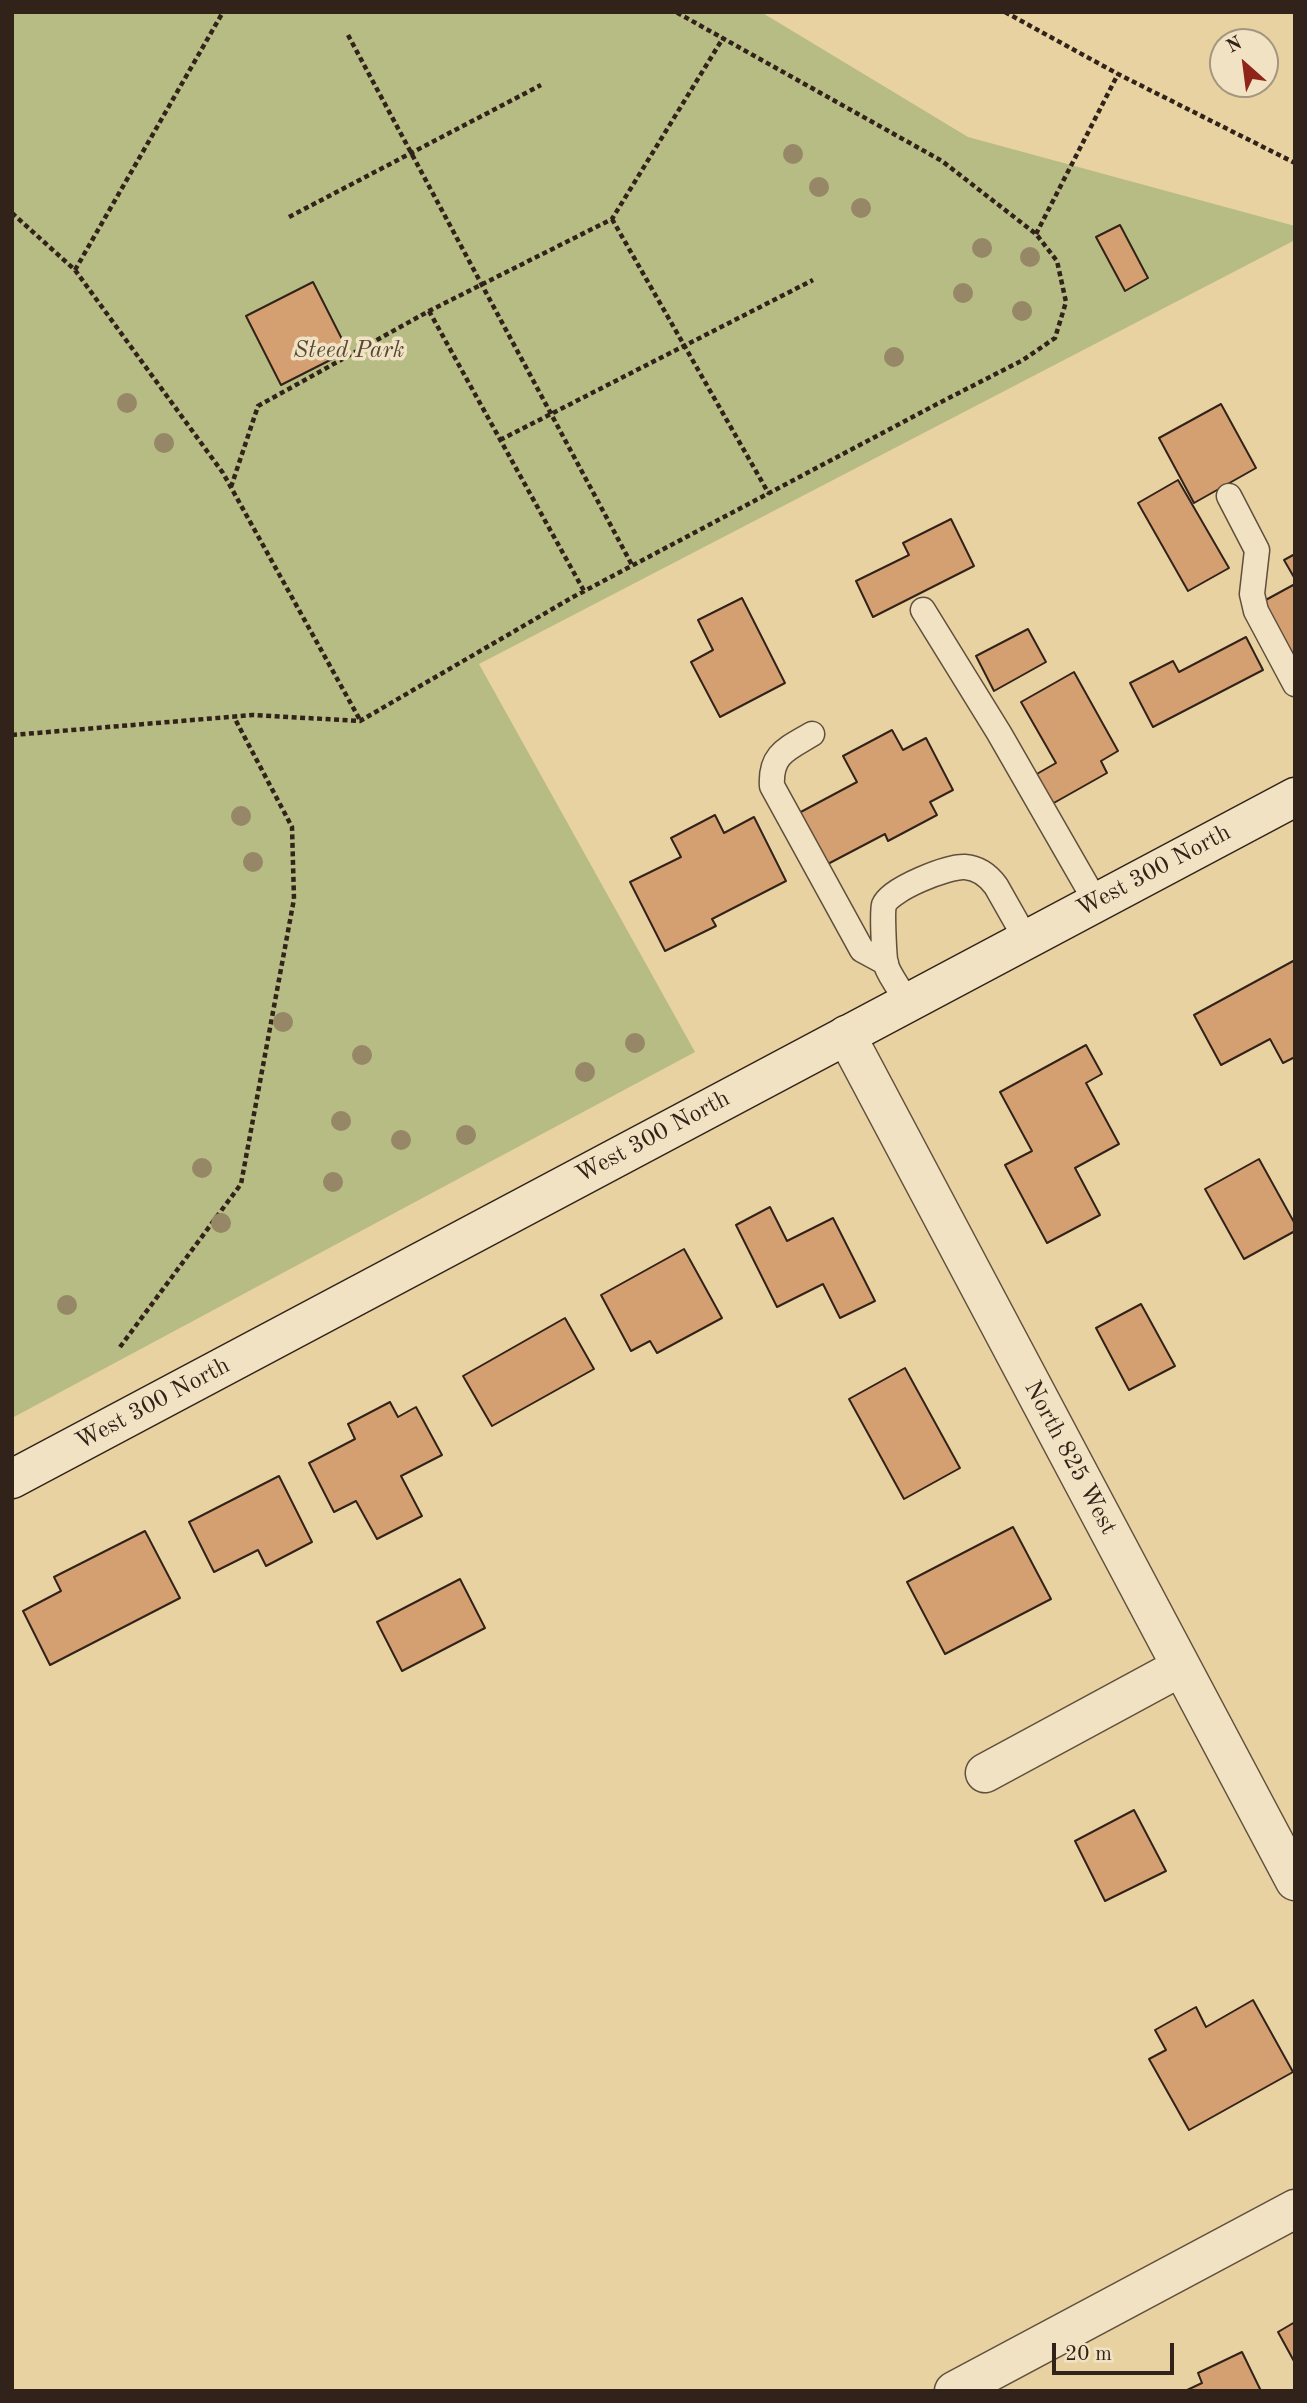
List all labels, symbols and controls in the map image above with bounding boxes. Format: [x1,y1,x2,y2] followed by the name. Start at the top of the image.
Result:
[1209,28,1279,98] north arrow
[1224,34,1246,58] text: N
[293,337,405,365] park label: Steed Park
[1072,818,1236,924] street label: West 300 North
[571,1084,735,1190] street label: West 300 North
[71,1351,235,1457] street label: West 300 North
[1017,1376,1123,1540] street label: North 825 West
[1055,2330,1178,2374] scale bar
[1065,2344,1112,2365] text: 20 m

